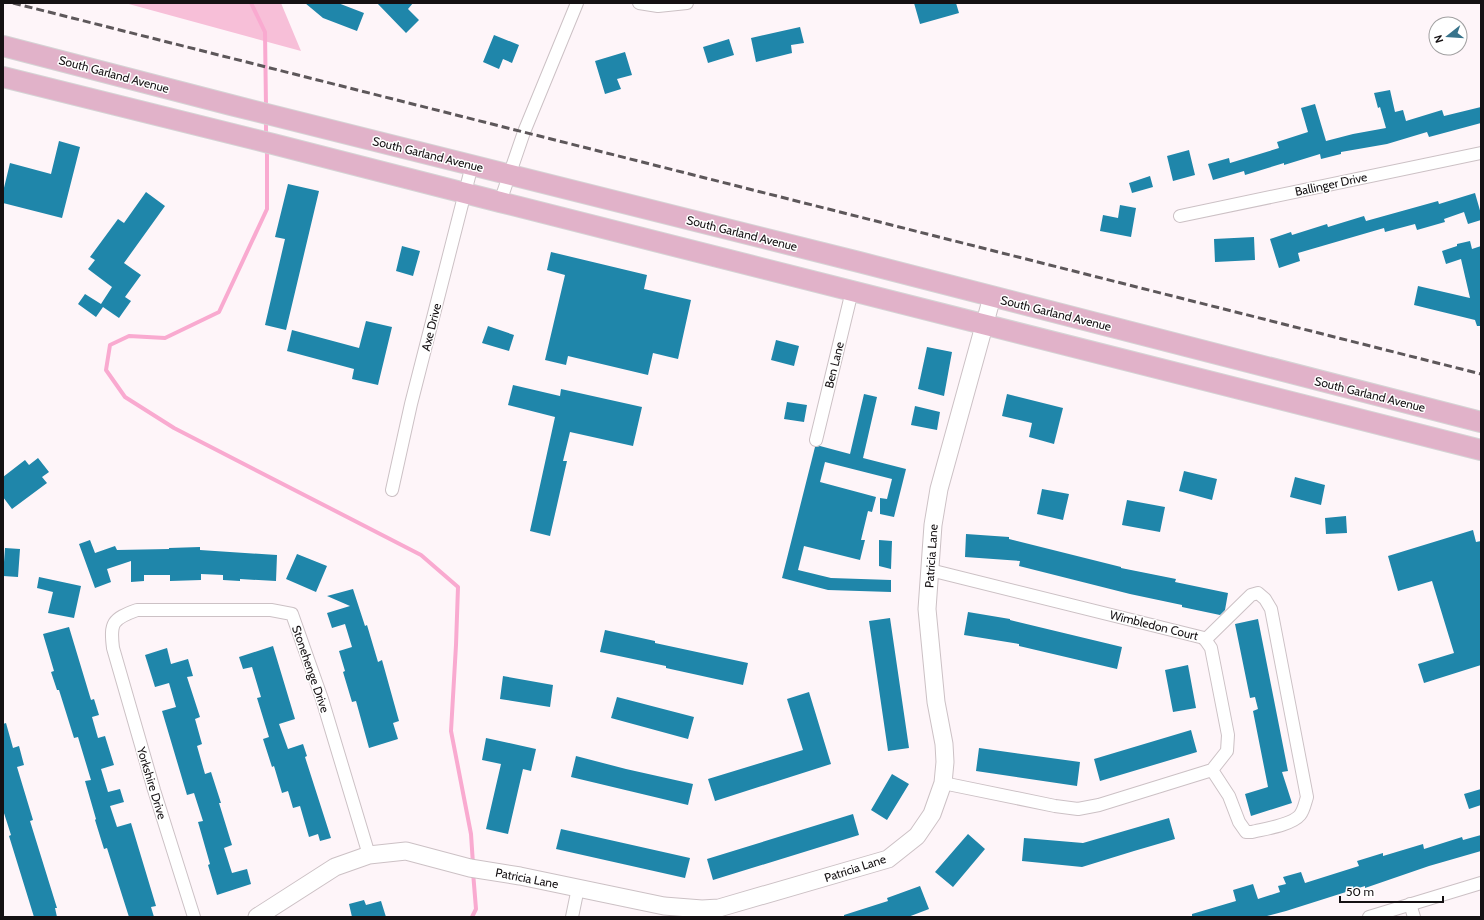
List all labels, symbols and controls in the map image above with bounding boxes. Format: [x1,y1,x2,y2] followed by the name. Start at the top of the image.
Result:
[1428,16,1468,56] north arrow
[1431,33,1446,45] text: N
[57,52,171,96] street label: South Garland Avenue
[371,133,485,175] street label: South Garland Avenue
[1294,169,1368,199] street label: Ballinger Drive
[685,212,799,254] street label: South Garland Avenue
[999,292,1113,334] street label: South Garland Avenue
[418,302,444,352] street label: Axe Drive
[821,340,847,390] street label: Ben Lane
[1313,373,1427,415] street label: South Garland Avenue
[921,524,941,588] street label: Patricia Lane
[1108,607,1200,643] street label: Wimbledon Court
[289,623,333,715] street label: Stonehenge Drive
[134,744,170,821] street label: Yorkshire Drive
[822,851,888,885] street label: Patricia Lane
[494,865,560,891] street label: Patricia Lane
[1340,878,1443,904] scale bar
[1346,884,1374,899] text: 50 m

